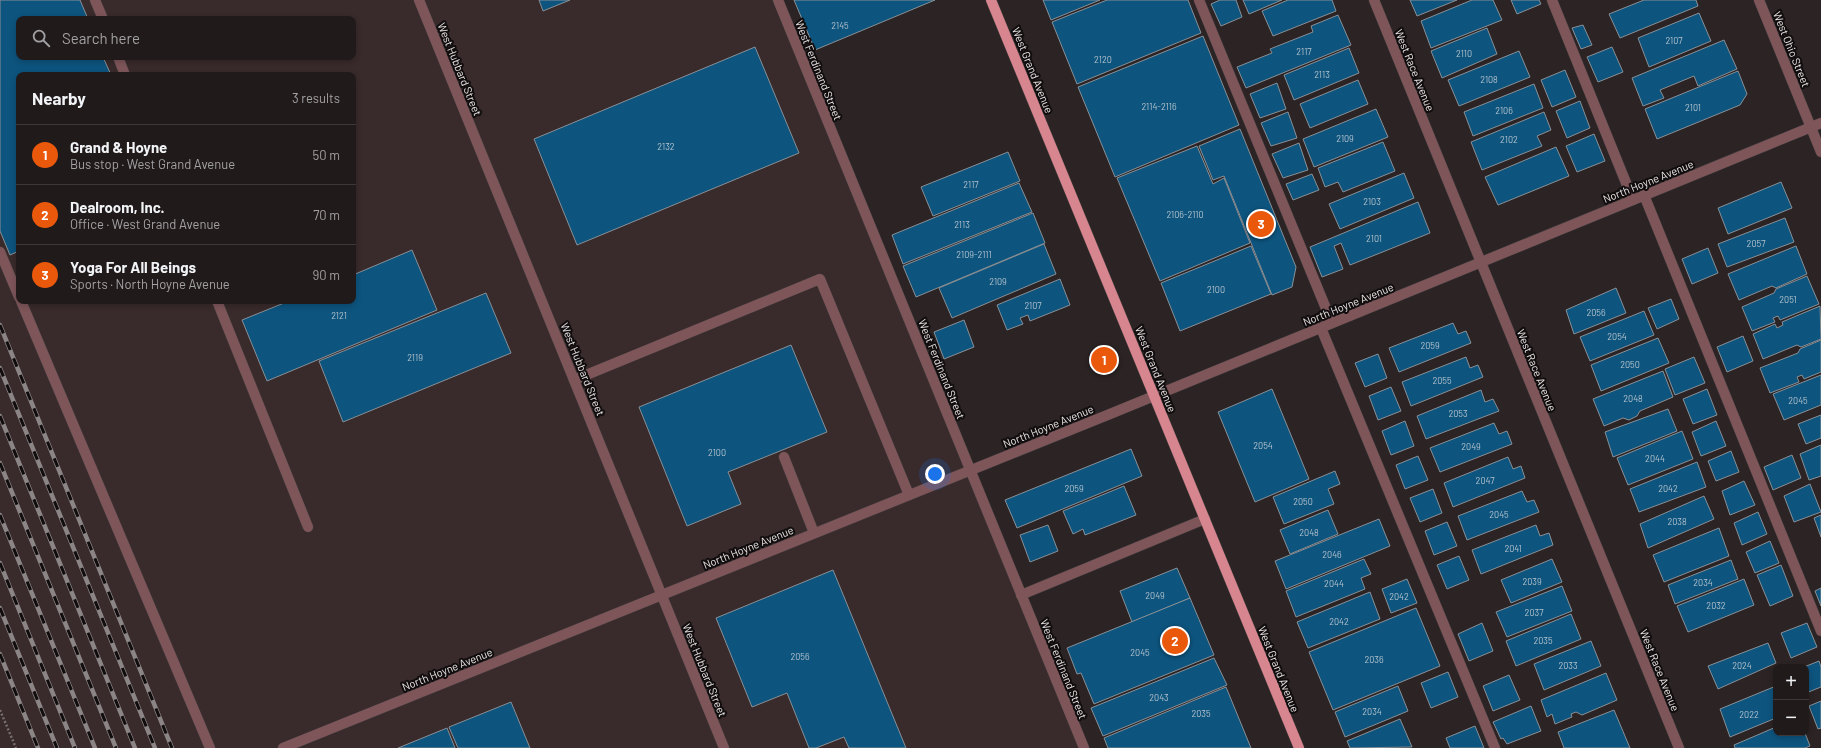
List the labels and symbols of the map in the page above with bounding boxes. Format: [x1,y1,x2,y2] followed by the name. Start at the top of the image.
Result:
[1771,9,1813,89] street label: West Ohio Street
[793,18,845,122] street label: West Ferdinand Street
[831,20,849,31] house number: 2145
[435,21,485,117] street label: West Hubbard Street
[1010,25,1056,115] street label: West Grand Avenue
[1393,27,1437,113] street label: West Race Avenue
[1665,35,1683,46] house number: 2107
[1296,46,1312,57] house number: 2117
[1456,48,1472,59] house number: 2110
[1094,54,1112,65] house number: 2120
[1314,69,1330,80] house number: 2113
[1480,74,1498,85] house number: 2108
[1141,101,1177,112] house number: 2114-2116
[1685,102,1701,113] house number: 2101
[1495,105,1513,116] house number: 2106
[1336,133,1354,144] house number: 2109
[1500,134,1518,145] house number: 2102
[657,141,675,152] house number: 2132
[1601,157,1695,205] street label: North Hoyne Avenue
[963,179,979,190] house number: 2117
[1363,196,1381,207] house number: 2103
[1166,209,1204,220] house number: 2106-2110
[1248,209,1274,239] pin: 3
[954,219,970,230] house number: 2113
[1366,233,1382,244] house number: 2101
[1747,238,1766,249] house number: 2057
[956,249,992,260] house number: 2109-2111
[989,276,1007,287] house number: 2109
[1301,280,1395,328] street label: North Hoyne Avenue
[1207,284,1225,295] house number: 2100
[1779,294,1797,305] house number: 2051
[1024,300,1042,311] house number: 2107
[1586,307,1606,318] house number: 2056
[331,310,347,321] house number: 2121
[916,317,968,421] street label: West Ferdinand Street
[558,321,608,417] street label: West Hubbard Street
[1133,324,1179,414] street label: West Grand Avenue
[1515,327,1559,413] street label: West Race Avenue
[1607,331,1627,342] house number: 2054
[1420,340,1440,351] house number: 2059
[1091,345,1117,375] pin: 1
[407,352,423,363] house number: 2119
[1620,359,1640,370] house number: 2050
[1432,375,1452,386] house number: 2055
[1623,393,1643,404] house number: 2048
[1788,395,1808,406] house number: 2045
[1001,402,1095,450] street label: North Hoyne Avenue
[1448,408,1468,419] house number: 2053
[1253,440,1273,451] house number: 2054
[1461,441,1481,452] house number: 2049
[708,447,726,458] house number: 2100
[1645,453,1665,464] house number: 2044
[925,464,945,484] your location
[1476,475,1495,486] house number: 2047
[1064,483,1084,494] house number: 2059
[1658,483,1678,494] house number: 2042
[1293,496,1313,507] house number: 2050
[1489,509,1509,520] house number: 2045
[1667,516,1687,527] house number: 2038
[701,523,795,571] street label: North Hoyne Avenue
[1299,527,1319,538] house number: 2048
[1504,543,1522,554] house number: 2041
[1322,549,1342,560] house number: 2046
[1522,576,1542,587] house number: 2039
[1693,577,1713,588] house number: 2034
[1324,578,1344,589] house number: 2044
[1145,590,1165,601] house number: 2049
[1389,591,1409,602] house number: 2042
[1706,600,1726,611] house number: 2032
[1525,607,1544,618] house number: 2037
[1329,616,1349,627] house number: 2042
[1038,617,1090,721] street label: West Ferdinand Street
[680,622,730,718] street label: West Hubbard Street
[1256,624,1302,714] street label: West Grand Avenue
[1162,626,1188,656] pin: 2
[1638,627,1682,713] street label: West Race Avenue
[1533,635,1553,646] house number: 2035
[400,645,494,693] street label: North Hoyne Avenue
[1130,647,1150,658] house number: 2045
[790,651,810,662] house number: 2056
[1364,654,1384,665] house number: 2036
[1558,660,1578,671] house number: 2033
[1732,660,1752,671] house number: 2024
[1149,692,1169,703] house number: 2043
[1362,706,1382,717] house number: 2034
[1191,708,1211,719] house number: 2035
[1739,709,1759,720] house number: 2022

